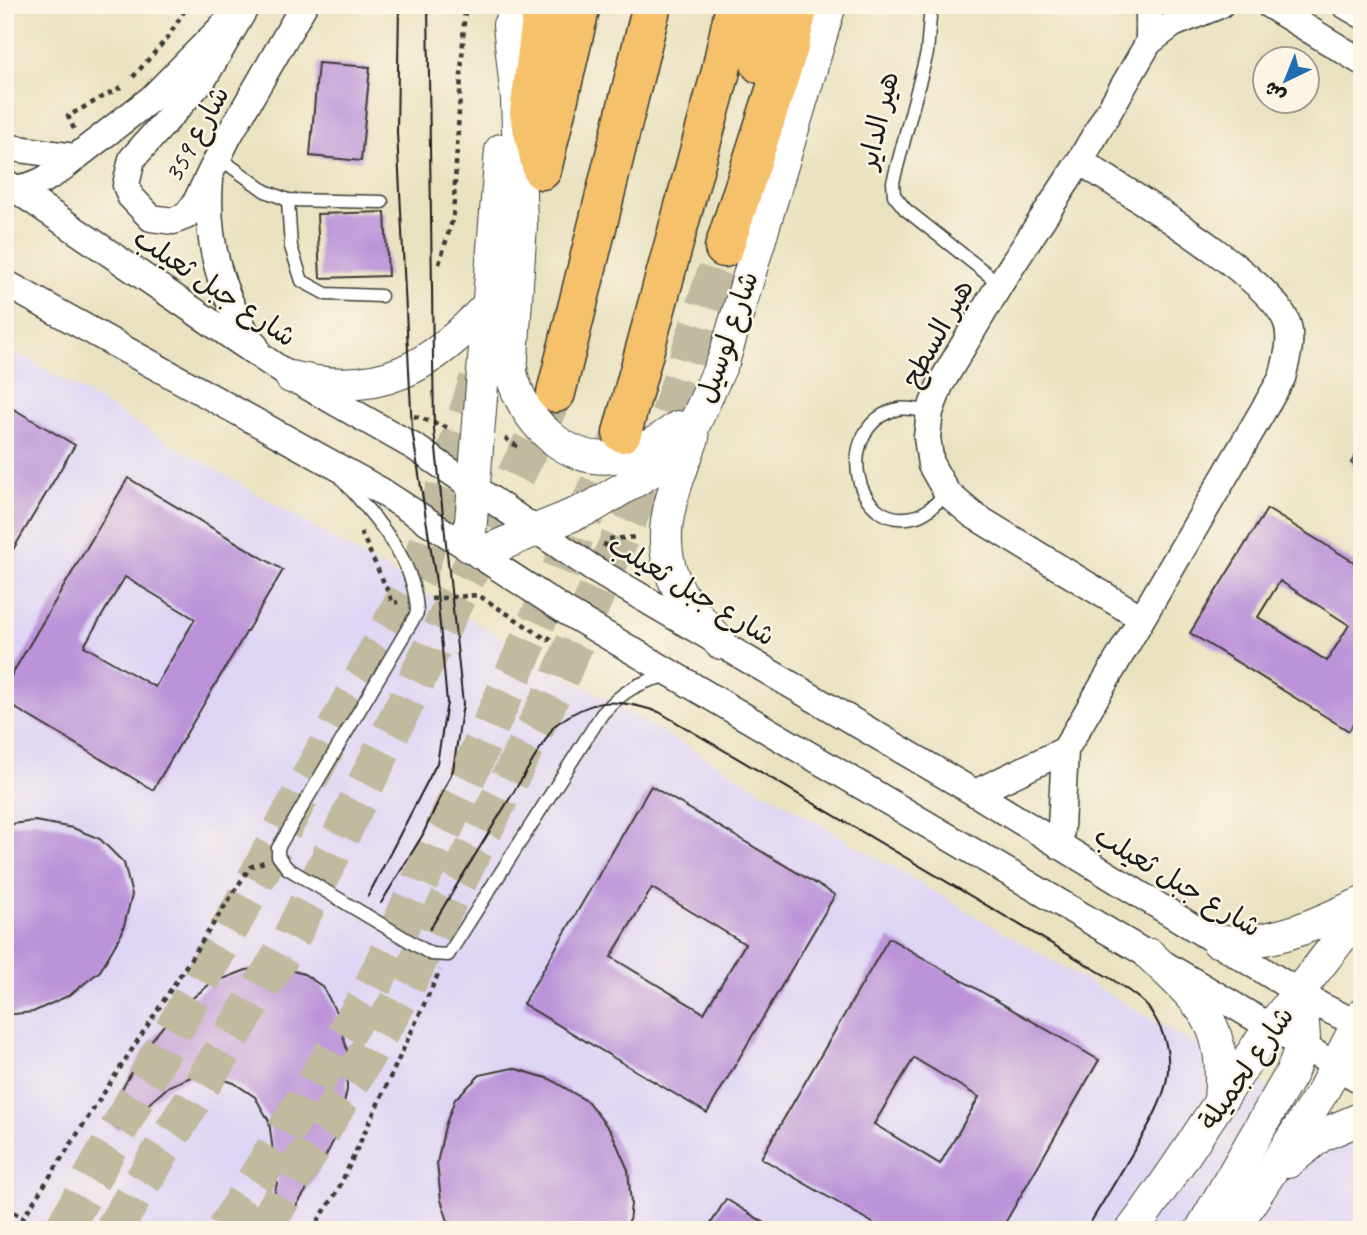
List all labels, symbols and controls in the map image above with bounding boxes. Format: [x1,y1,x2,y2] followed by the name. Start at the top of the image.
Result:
[1252,46,1322,116] north arrow
[849,68,906,174] street label: هير الداير
[1259,76,1291,108] text: ش
[155,80,239,189] street label: شارع 359
[126,220,303,356] street label: شارع جبل ثعيلب
[688,266,768,408] street label: شارع لوسيل
[893,273,982,394] street label: هير السطح
[601,526,782,655] street label: شارع جبل ثعيلب
[1087,817,1268,946] street label: شارع جبل ثعيلب
[1191,999,1303,1138] street label: شارع لجميلة

